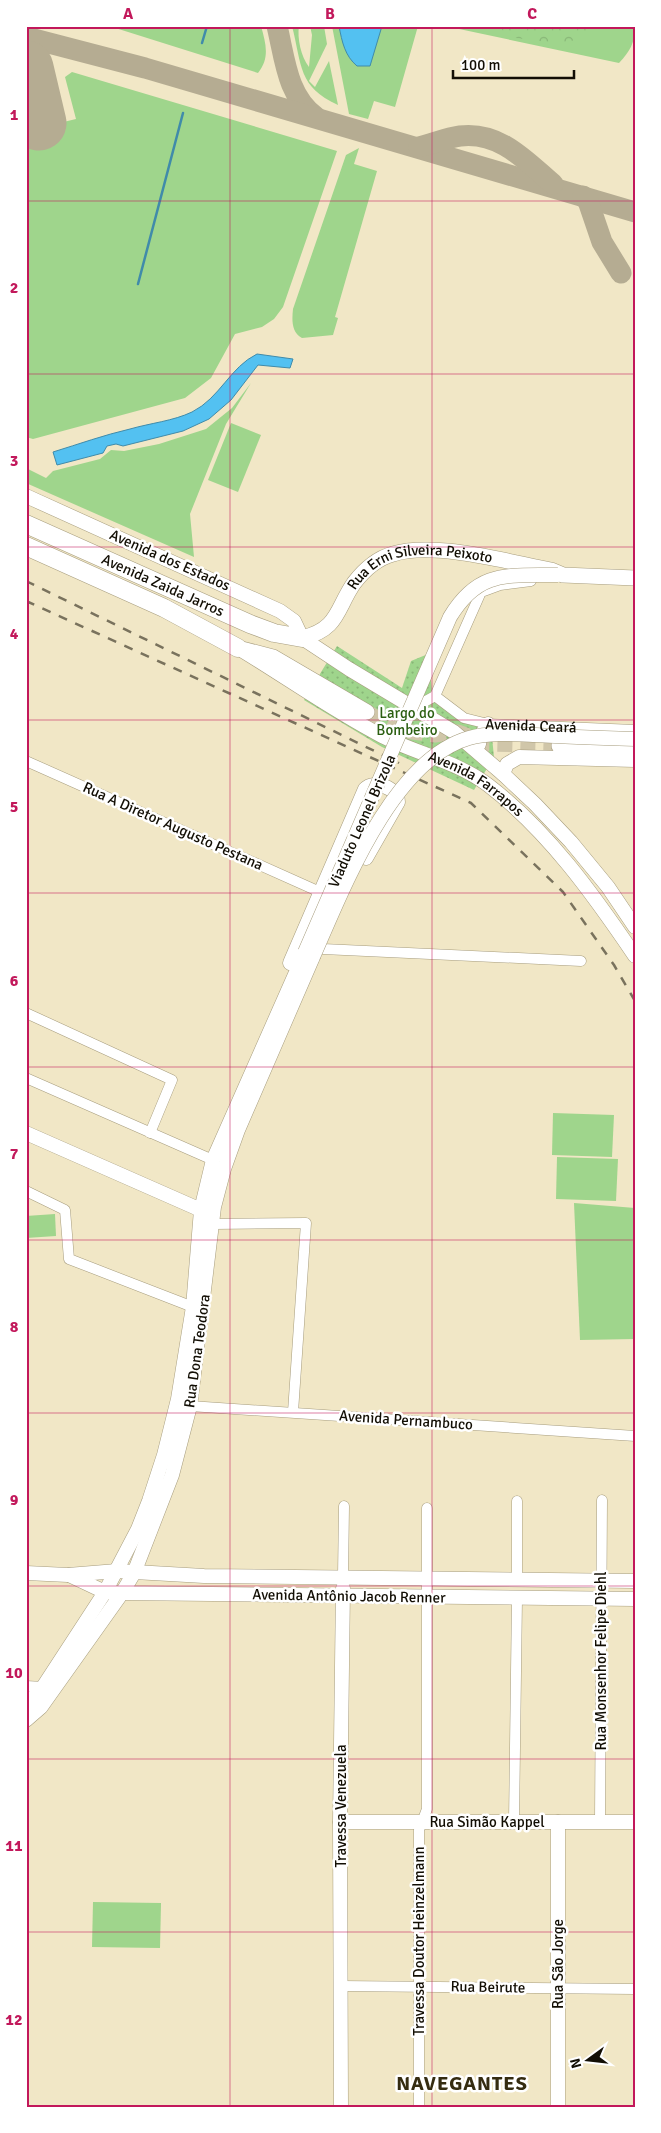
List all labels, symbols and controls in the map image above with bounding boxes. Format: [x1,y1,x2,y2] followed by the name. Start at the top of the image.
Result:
[123,4,134,24] text: A
[325,4,335,24] text: B
[527,4,537,24] text: C
[453,48,575,80] scale bar
[461,56,501,74] text: 100 m
[10,105,19,125] text: 1
[10,278,18,298] text: 2
[10,451,18,471] text: 3
[107,525,233,595] street label: Avenida dos Estados
[343,541,494,593] street label: Rua Erni Silveira Peixoto
[99,550,227,620] street label: Avenida Zaida Jarros
[10,624,19,644] text: 4
[376,704,438,739] park label: Largo do Bombeiro
[485,715,577,737] street label: Avenida Ceará
[426,747,528,820] street label: Avenida Farrapos
[325,752,399,890] street label: Viaduto Leonel Brizola
[80,778,266,874] street label: Rua A Diretor Augusto Pestana
[10,797,18,817] text: 5
[10,971,19,991] text: 6
[10,1144,19,1164] text: 7
[180,1293,214,1409] street label: Rua Dona Teodora
[10,1317,19,1337] text: 8
[339,1406,474,1434] street label: Avenida Pernambuco
[10,1490,19,1510] text: 9
[592,1572,610,1750] street label: Rua Monsenhor Felipe Diehl
[252,1585,446,1607] street label: Avenida Antônio Jacob Renner
[5,1663,23,1683] text: 10
[332,1744,350,1868] street label: Travessa Venezuela
[429,1813,545,1831] street label: Rua Simão Kappel
[5,1836,23,1856] text: 11
[410,1846,428,2036] street label: Travessa Doutor Heinzelmann
[549,1919,567,2009] street label: Rua São Jorge
[450,1977,526,1997] street label: Rua Beirute
[5,2010,23,2030] text: 12
[564,2036,614,2086] north arrow
[566,2056,585,2070] text: N
[396,2071,528,2096] district label: NAVEGANTES

